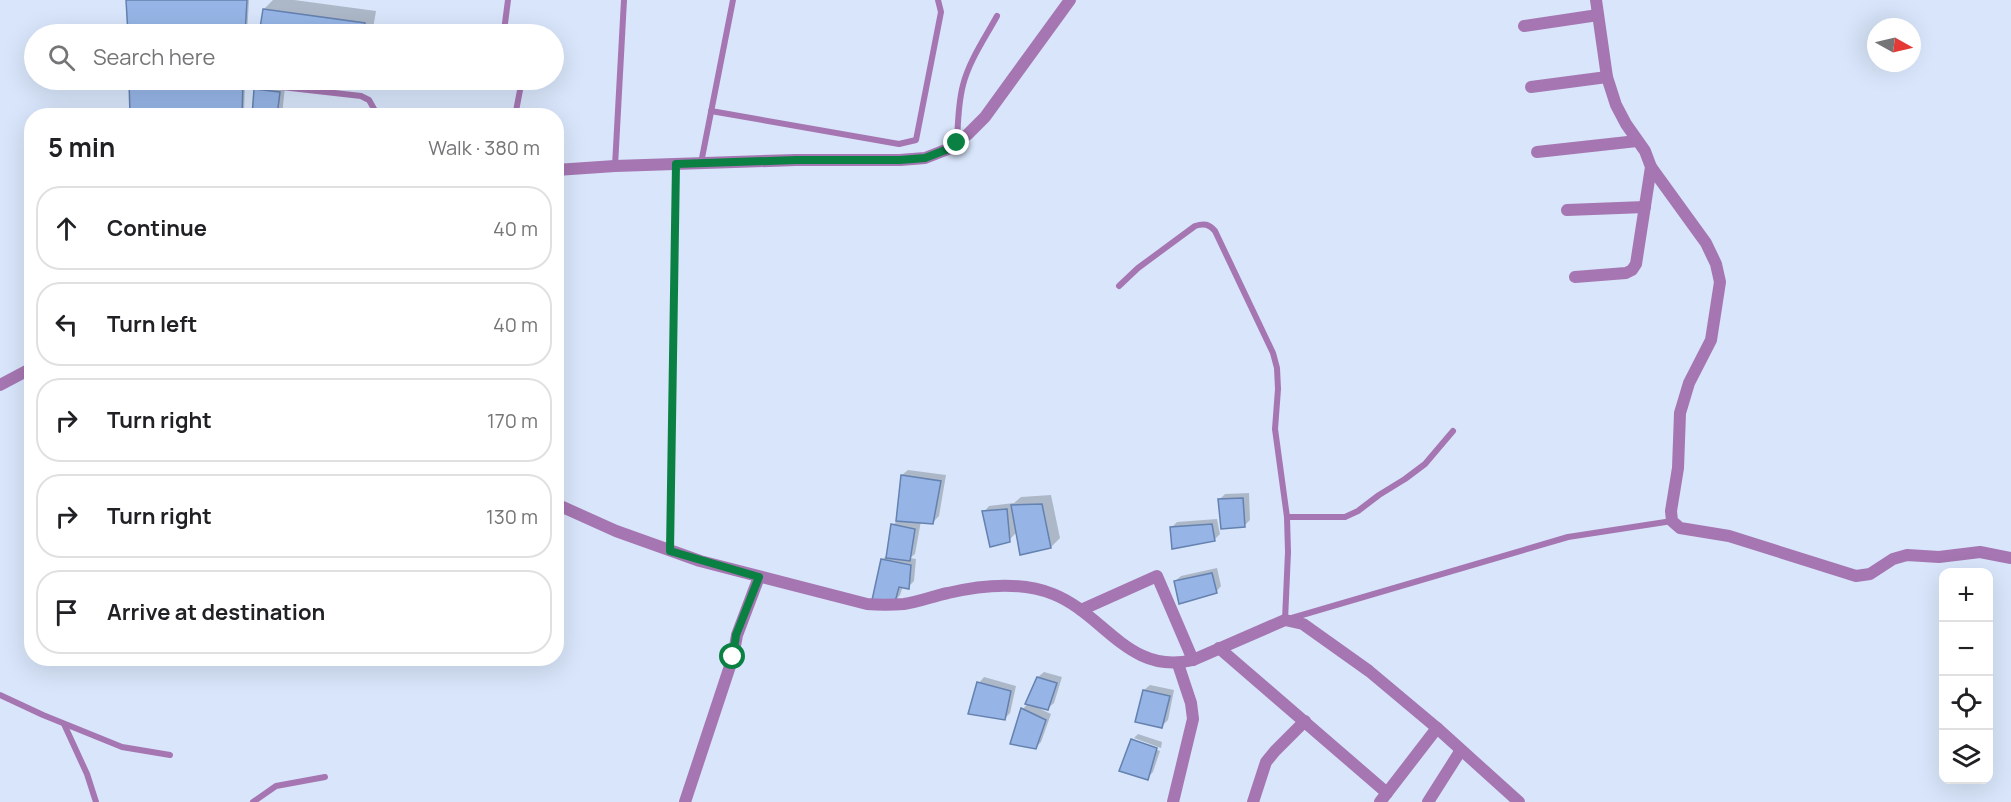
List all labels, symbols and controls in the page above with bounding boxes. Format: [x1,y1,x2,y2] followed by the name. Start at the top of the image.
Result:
[1867,18,1921,72] north arrow
[24,24,564,90] search box
[45,41,78,74] icon: search
[93,42,215,72] text: Search here
[48,129,115,165] text: 5 min
[943,129,969,155] route end
[428,134,540,161] text: Walk · 380 m
[50,212,83,245] icon: ahead
[107,213,207,243] text: Continue
[493,215,538,242] text: 40 m
[50,308,83,341] icon: left
[107,309,197,339] text: Turn left
[493,311,538,338] text: 40 m
[50,404,83,437] icon: right
[107,405,212,435] text: Turn right
[487,407,538,434] text: 170 m
[50,500,83,533] icon: right
[107,501,212,531] text: Turn right
[486,503,538,530] text: 130 m
[1939,568,1993,784] map controls
[1939,568,1993,622] button: +
[50,596,83,629] icon: arrive
[107,597,325,627] text: Arrive at destination
[1939,622,1993,676] button: −
[719,643,745,669] route start
[1939,676,1993,730] button: locate
[1939,730,1993,784] button: layers

